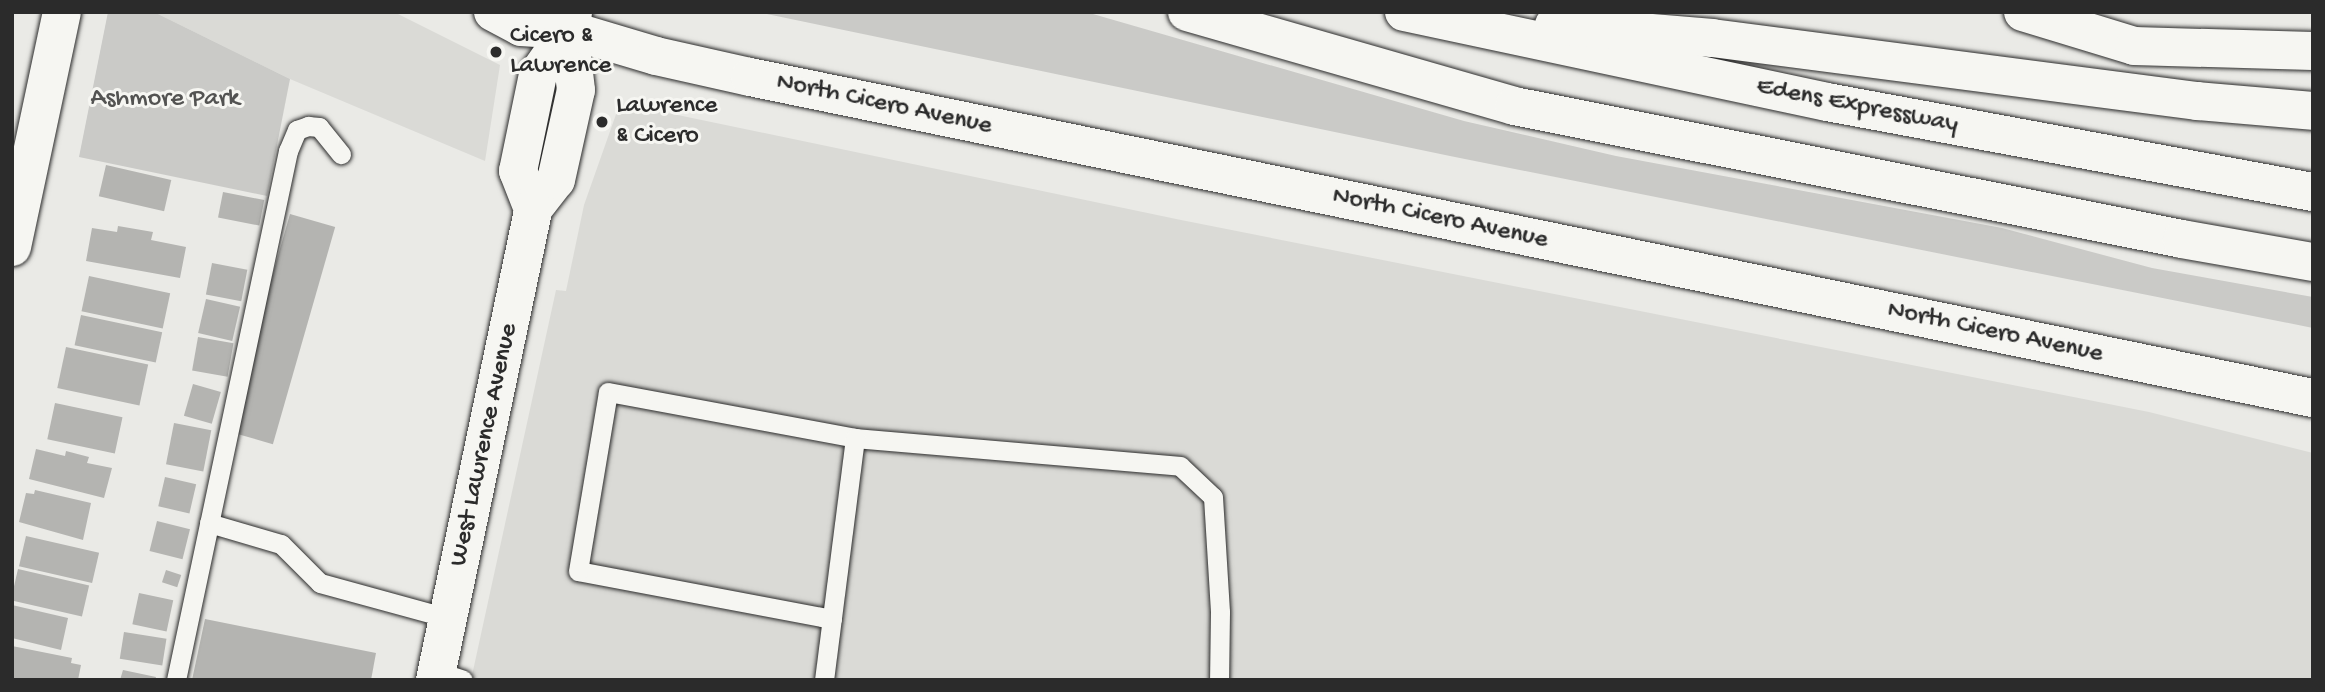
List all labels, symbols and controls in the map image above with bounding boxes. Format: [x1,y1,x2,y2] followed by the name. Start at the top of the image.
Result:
[510,21,611,82] place label: Cicero & Lawrence
[488,44,504,60] marker: Cicero & Lawrence
[773,67,995,143] street label: North Cicero Avenue
[1754,72,1960,142] street label: Edens Expressway
[90,84,240,116] park label: Ashmore Park
[616,91,717,152] place label: Lawrence & Cicero
[594,114,610,130] marker: Lawrence & Cicero
[1329,181,1551,257] street label: North Cicero Avenue
[1884,295,2106,371] street label: North Cicero Avenue
[444,321,526,569] street label: West Lawrence Avenue

